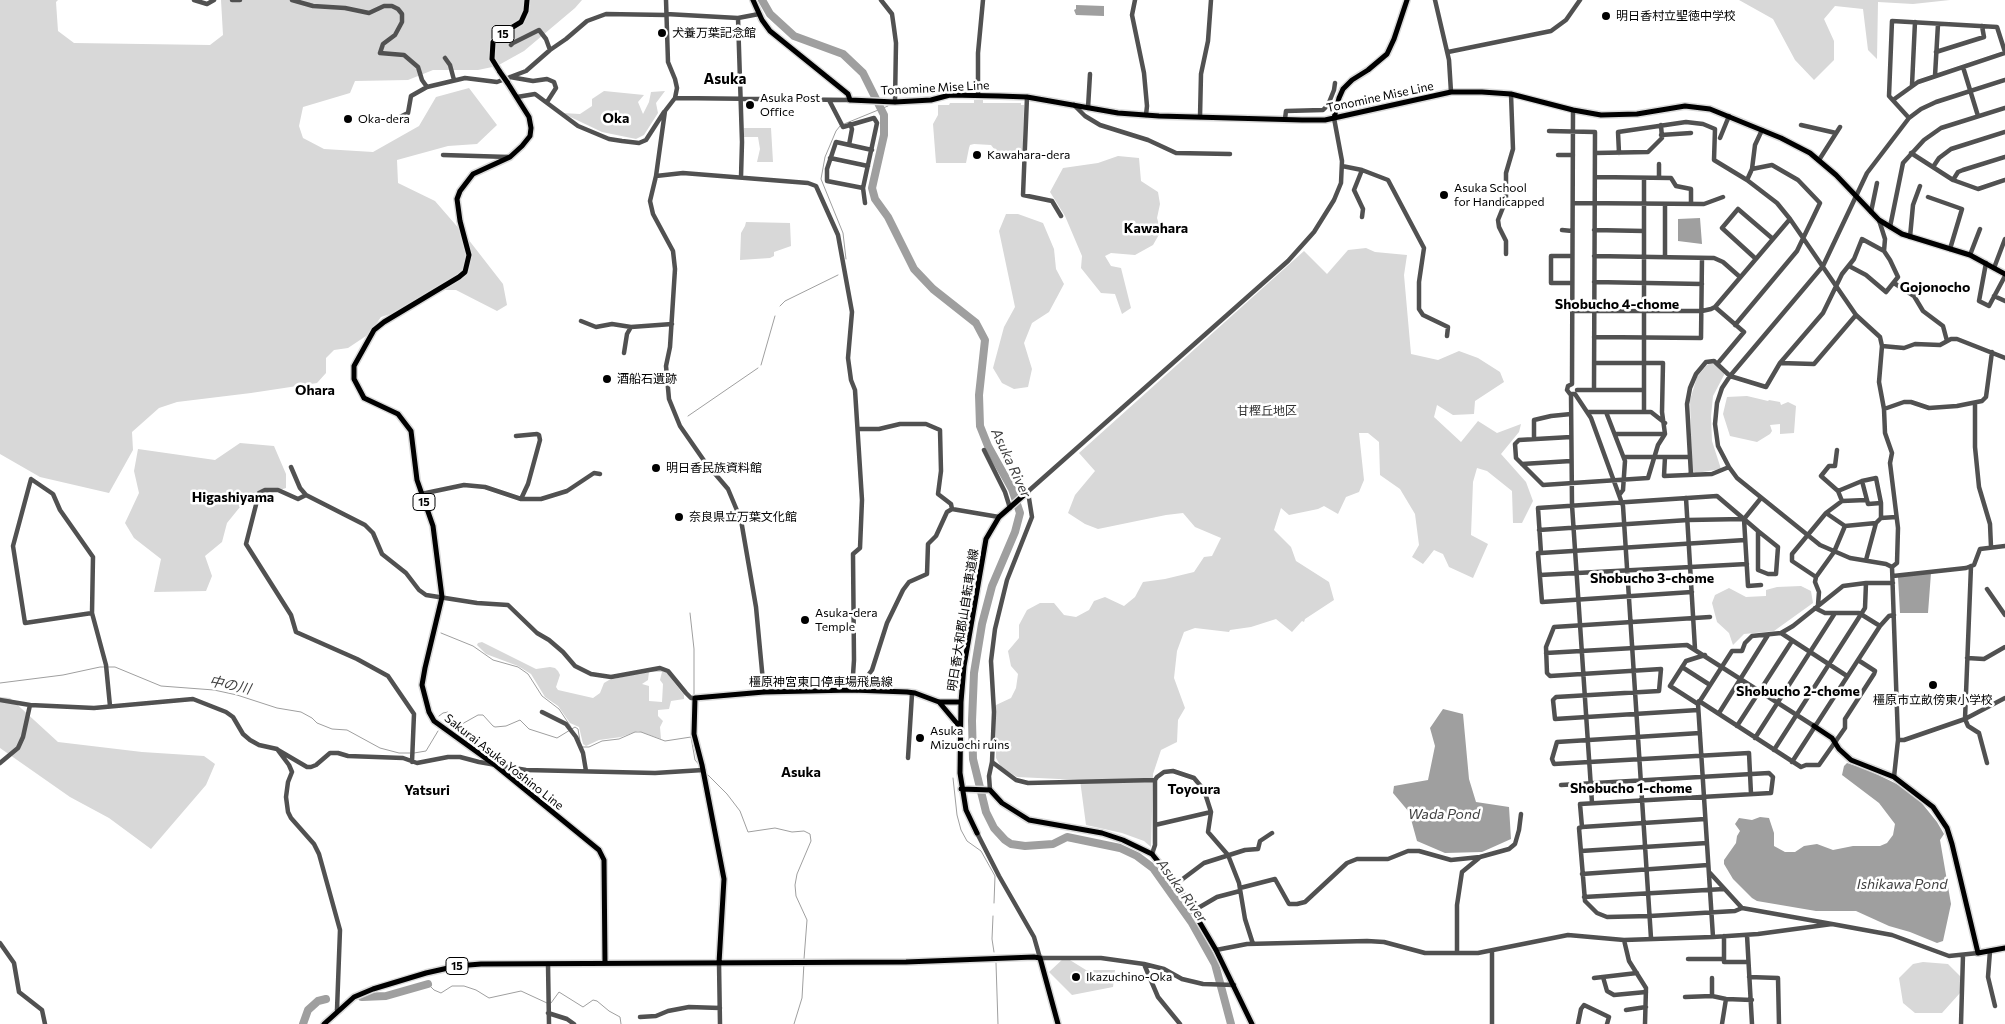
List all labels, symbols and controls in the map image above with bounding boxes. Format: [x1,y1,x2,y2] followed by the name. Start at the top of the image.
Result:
[1616,9,1736,23] place label: 明日香村立聖徳中学校
[1600,10,1612,22] marker: 明日香村立聖徳中学校
[492,26,514,42] road number: 15
[672,26,756,40] place label: 犬養万葉記念館
[656,27,668,39] marker: 犬養万葉記念館
[704,70,746,88] district label: Asuka
[880,78,990,98] street label: Tonomine Mise Line
[1325,79,1435,115] street label: Tonomine Mise Line
[760,91,820,119] place label: Asuka Post Office
[744,99,756,111] marker: Asuka Post Office
[603,110,629,126] district label: Oka
[358,112,410,126] place label: Oka-dera
[342,113,354,125] marker: Oka-dera
[987,148,1070,162] place label: Kawahara-dera
[971,149,983,161] marker: Kawahara-dera
[1454,181,1545,209] place label: Asuka School for Handicapped
[1438,189,1450,201] marker: Asuka School for Handicapped
[1124,220,1188,236] district label: Kawahara
[1900,279,1970,295] district label: Gojonocho
[1555,296,1679,312] district label: Shobucho 4-chome
[617,372,677,386] place label: 酒船石遺跡
[601,373,613,385] marker: 酒船石遺跡
[295,382,335,398] district label: Ohara
[1237,404,1297,418] park label: 甘樫丘地区
[988,426,1034,500] water label: Asuka River
[666,461,762,475] place label: 明日香民族資料館
[650,462,662,474] marker: 明日香民族資料館
[192,489,274,505] district label: Higashiyama
[413,494,435,511] road number: 15
[689,510,797,524] place label: 奈良県立万葉文化館
[673,511,685,523] marker: 奈良県立万葉文化館
[945,548,981,692] street label: 明日香大和郡山自転車道線
[1590,570,1714,586] district label: Shobucho 3-chome
[815,606,878,634] place label: Asuka-dera Temple
[799,614,811,626] marker: Asuka-dera Temple
[208,672,252,698] water label: 中の川
[749,675,893,689] street label: 橿原神宮東口停車場飛鳥線
[1927,679,1939,691] marker: 橿原市立畝傍東小学校
[1736,683,1860,699] district label: Shobucho 2-chome
[1873,693,1993,707] place label: 橿原市立畝傍東小学校
[442,711,566,813] street label: Sakurai Asuka Yoshino Line
[930,724,1010,752] place label: Asuka Mizuochi ruins
[914,732,926,744] marker: Asuka Mizuochi ruins
[781,764,821,780] district label: Asuka
[1570,780,1692,796] district label: Shobucho 1-chome
[1168,781,1220,797] district label: Toyoura
[404,782,450,798] district label: Yatsuri
[1408,806,1480,822] water label: Wada Pond
[1153,856,1211,926] water label: Asuka River
[1857,876,1947,892] water label: Ishikawa Pond
[446,958,468,974] road number: 15
[1086,970,1172,984] place label: Ikazuchino-Oka
[1070,971,1082,983] marker: Ikazuchino-Oka

